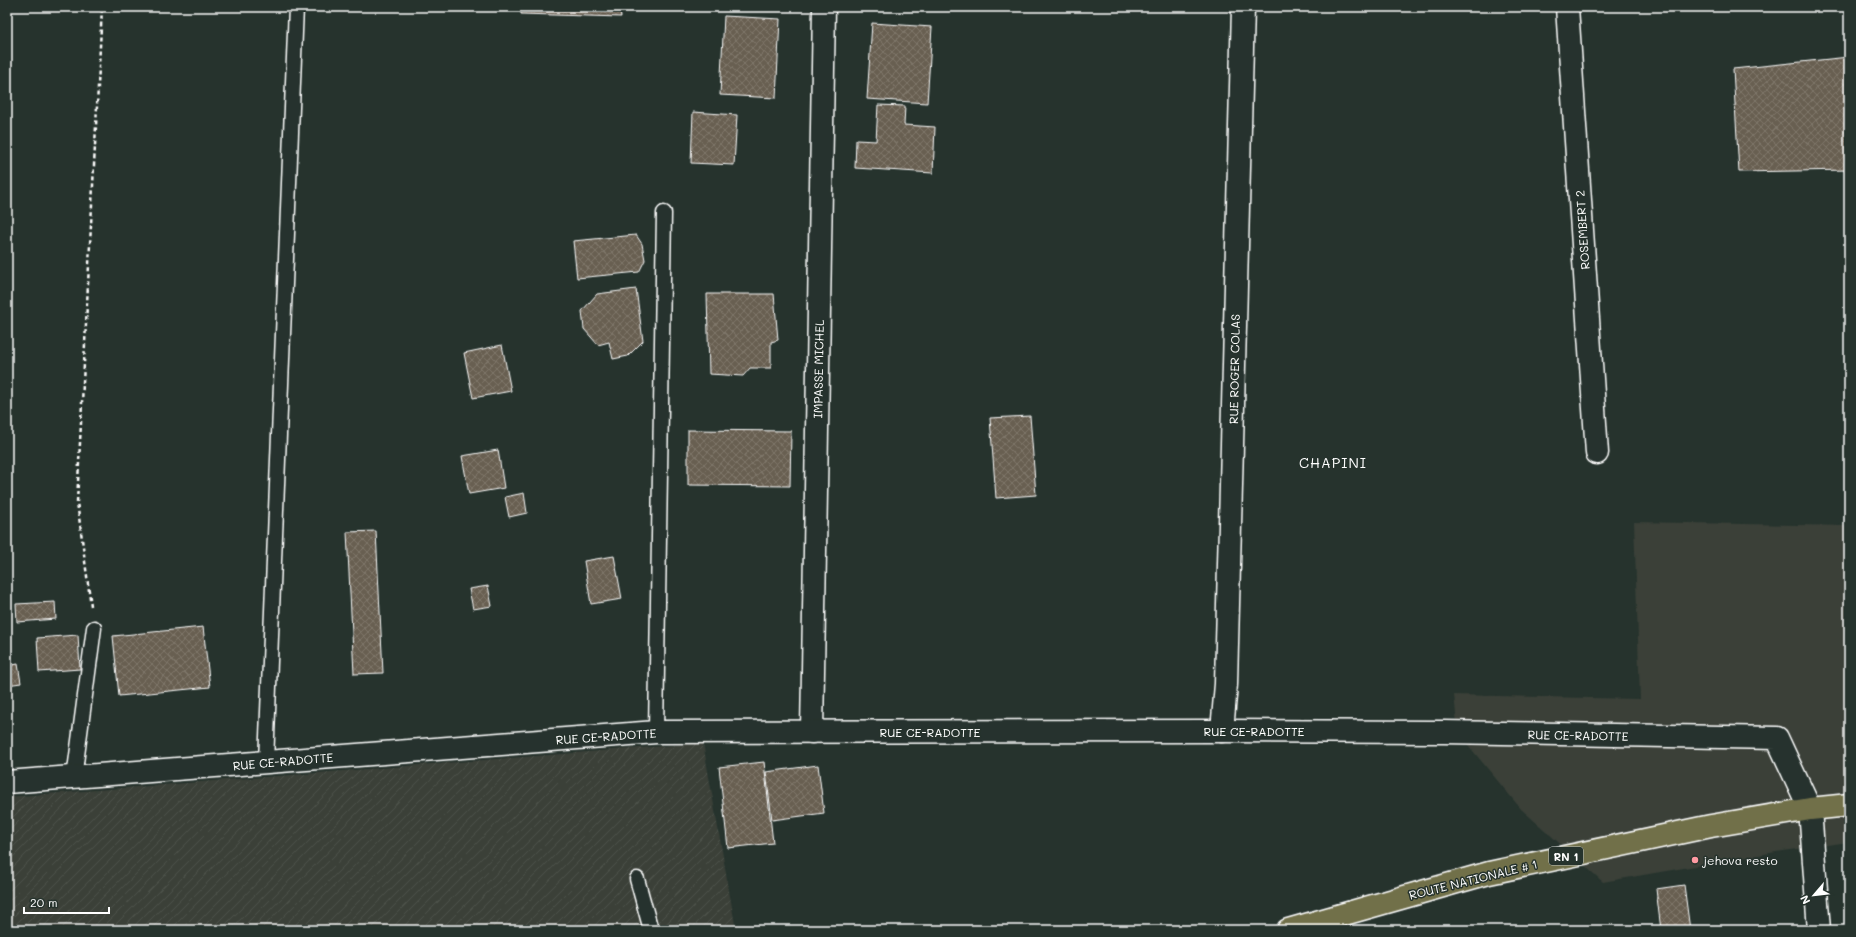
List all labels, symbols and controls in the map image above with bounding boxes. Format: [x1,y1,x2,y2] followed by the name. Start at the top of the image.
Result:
[1571,190,1593,270] street label: ROSEMBERT 2
[1225,313,1243,424] street label: RUE ROGER COLAS
[809,319,827,419] street label: IMPASSE MICHEL
[1299,453,1367,472] district label: CHAPINI
[1204,723,1305,739] street label: RUE CE-RADOTTE
[555,724,657,748] street label: RUE CE-RADOTTE
[880,724,981,740] street label: RUE CE-RADOTTE
[1527,726,1629,744] street label: RUE CE-RADOTTE
[232,749,334,773] street label: RUE CE-RADOTTE
[1549,847,1583,865] road number: RN 1
[1702,852,1778,868] place label: jehova resto
[1407,855,1539,903] street label: ROUTE NATIONALE # 1
[1690,855,1700,865] marker: jehova resto
[1794,875,1834,915] north arrow
[24,889,109,915] scale bar
[1796,893,1813,907] text: N
[30,894,58,910] text: 20 m

